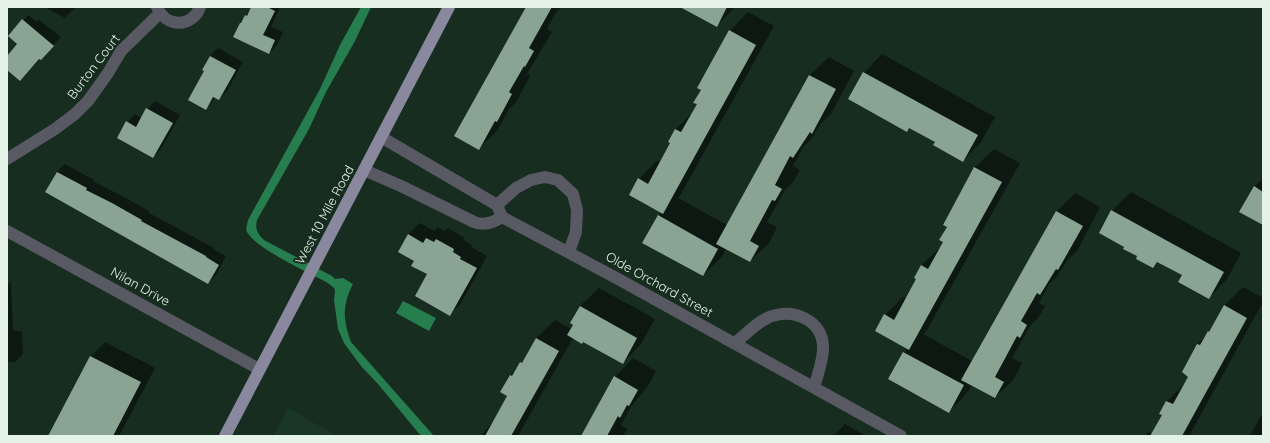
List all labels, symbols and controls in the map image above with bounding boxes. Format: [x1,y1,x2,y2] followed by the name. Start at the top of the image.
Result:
[65,31,123,103] street label: Burton Court
[292,163,358,267] street label: West 10 Mile Road
[603,249,715,321] street label: Olde Orchard Street
[108,264,172,310] street label: Nilan Drive

